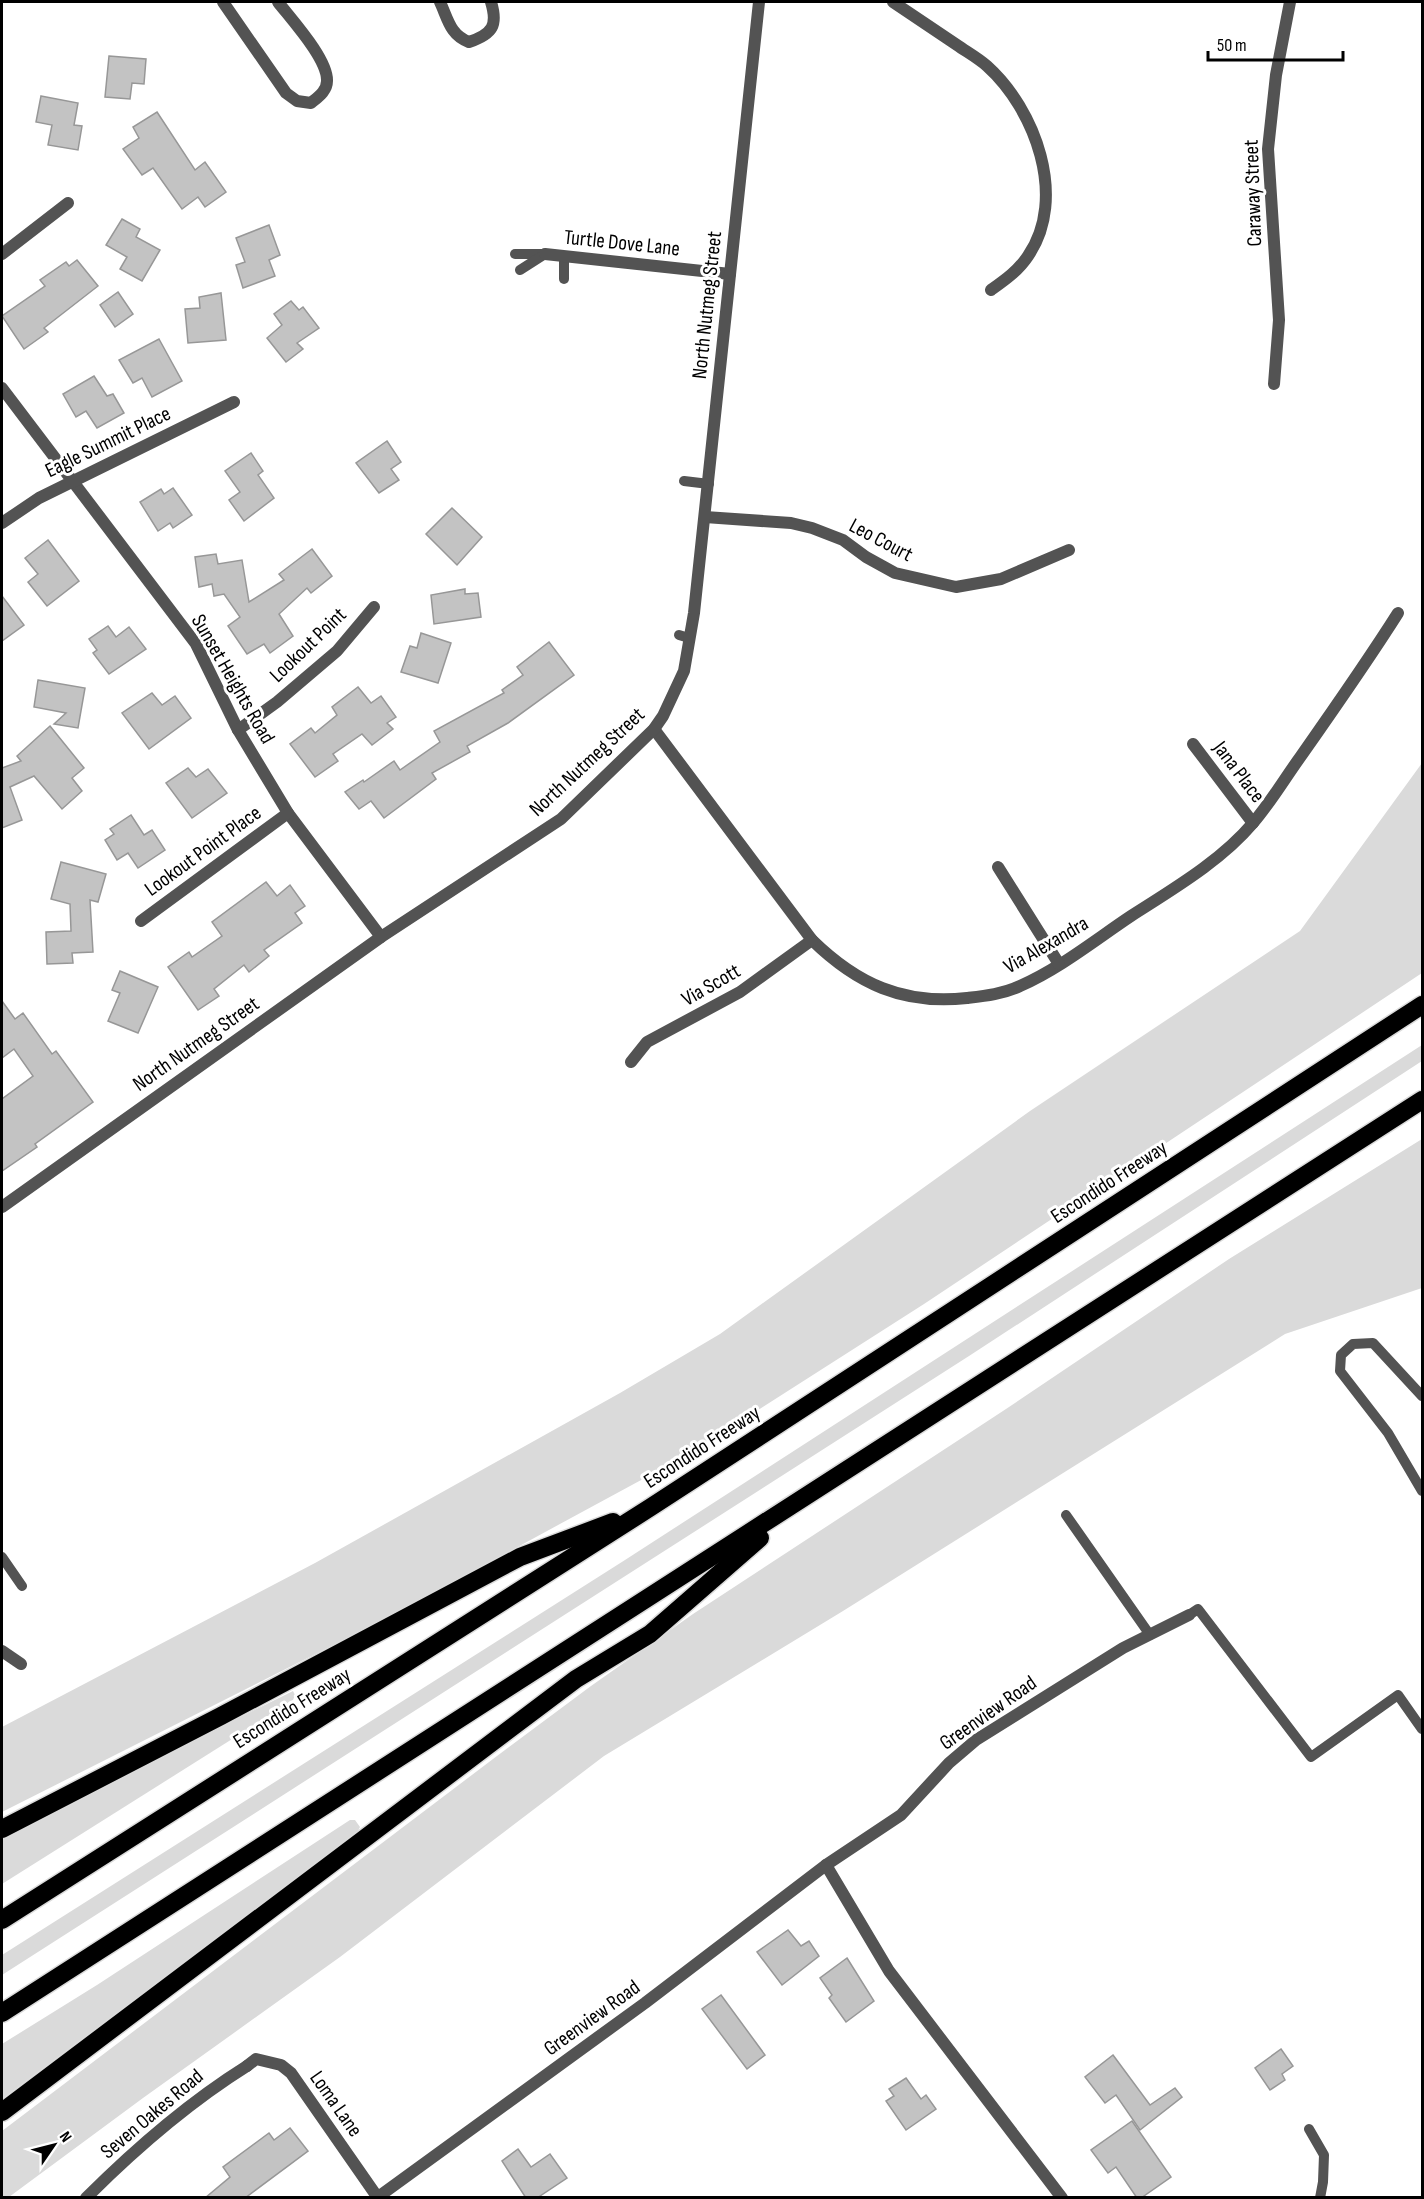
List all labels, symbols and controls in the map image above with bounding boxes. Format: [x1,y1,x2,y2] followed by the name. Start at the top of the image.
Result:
[1208,24,1343,62] scale bar
[1217,35,1247,56] text: 50 m
[1239,139,1267,247] street label: Caraway Street
[563,225,681,261] street label: Turtle Dove Lane
[687,230,727,380] street label: North Nutmeg Street
[41,401,175,483] street label: Eagle Summit Place
[845,513,917,567] street label: Leo Court
[264,602,352,688] street label: Lookout Point
[186,610,280,748] street label: Sunset Heights Road
[524,702,650,822] street label: North Nutmeg Street
[1207,736,1270,808] street label: Jana Place
[140,800,266,902] street label: Lookout Point Place
[999,911,1093,979] street label: Via Alexandra
[677,958,745,1012] street label: Via Scott
[128,991,264,1097] street label: North Nutmeg Street
[1046,1135,1172,1229] street label: Escondido Freeway
[639,1400,765,1494] street label: Escondido Freeway
[229,1662,355,1754] street label: Escondido Freeway
[935,1670,1041,1756] street label: Greenview Road
[539,1975,645,2061] street label: Greenview Road
[96,2064,208,2164] street label: Seven Oakes Road
[304,2066,368,2142] street label: Loma Lane
[24,2115,84,2175] north arrow
[55,2128,75,2146] text: N

